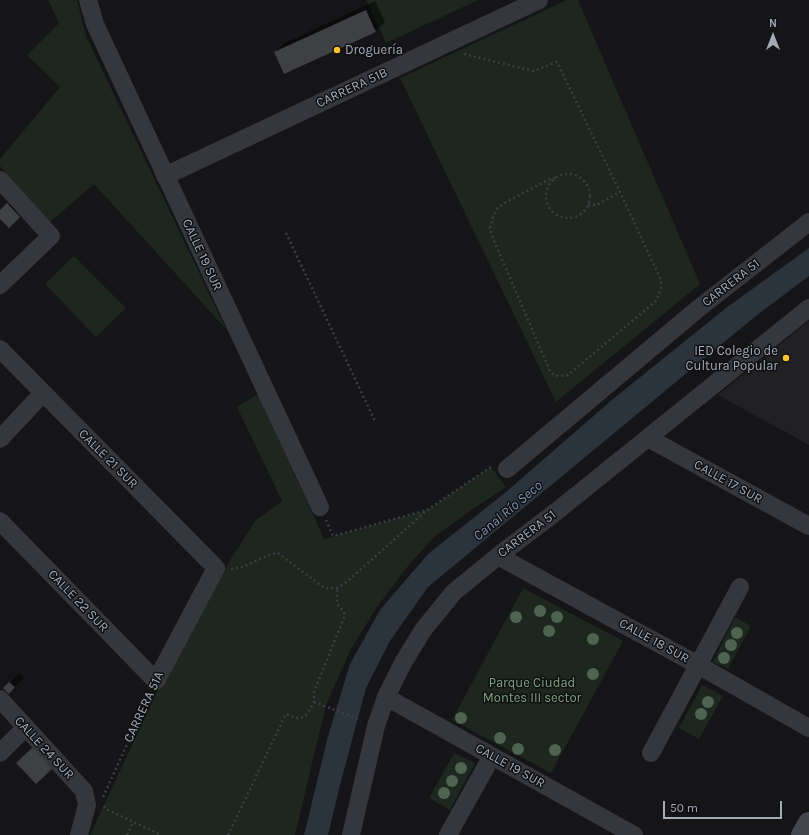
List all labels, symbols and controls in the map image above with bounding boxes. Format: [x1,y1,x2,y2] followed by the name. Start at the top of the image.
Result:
[753,16,793,56] north arrow
[769,17,777,30] text: N
[345,42,403,58] place label: Droguería
[332,45,342,55] marker: Droguería
[314,65,390,111] street label: CARRERA 51B
[179,217,225,293] street label: CALLE 19 SUR
[699,256,763,310] street label: CARRERA 51
[686,343,778,374] place label: IED Colegio de Cultura Popular
[781,353,791,363] marker: IED Colegio de Cultura Popular
[75,426,141,492] street label: CALLE 21 SUR
[691,457,765,507] street label: CALLE 17 SUR
[470,477,546,545] water label: Canal Río Seco
[495,507,559,561] street label: CARRERA 51
[44,567,112,635] street label: CALLE 22 SUR
[616,615,692,667] street label: CALLE 18 SUR
[121,669,167,745] street label: CARRERA 51A
[483,675,581,706] park label: Parque Ciudad Montes III sector
[11,713,77,783] street label: CALLE 24 SUR
[472,740,548,792] street label: CALLE 19 SUR
[665,793,784,819] scale bar
[670,801,698,815] text: 50 m

